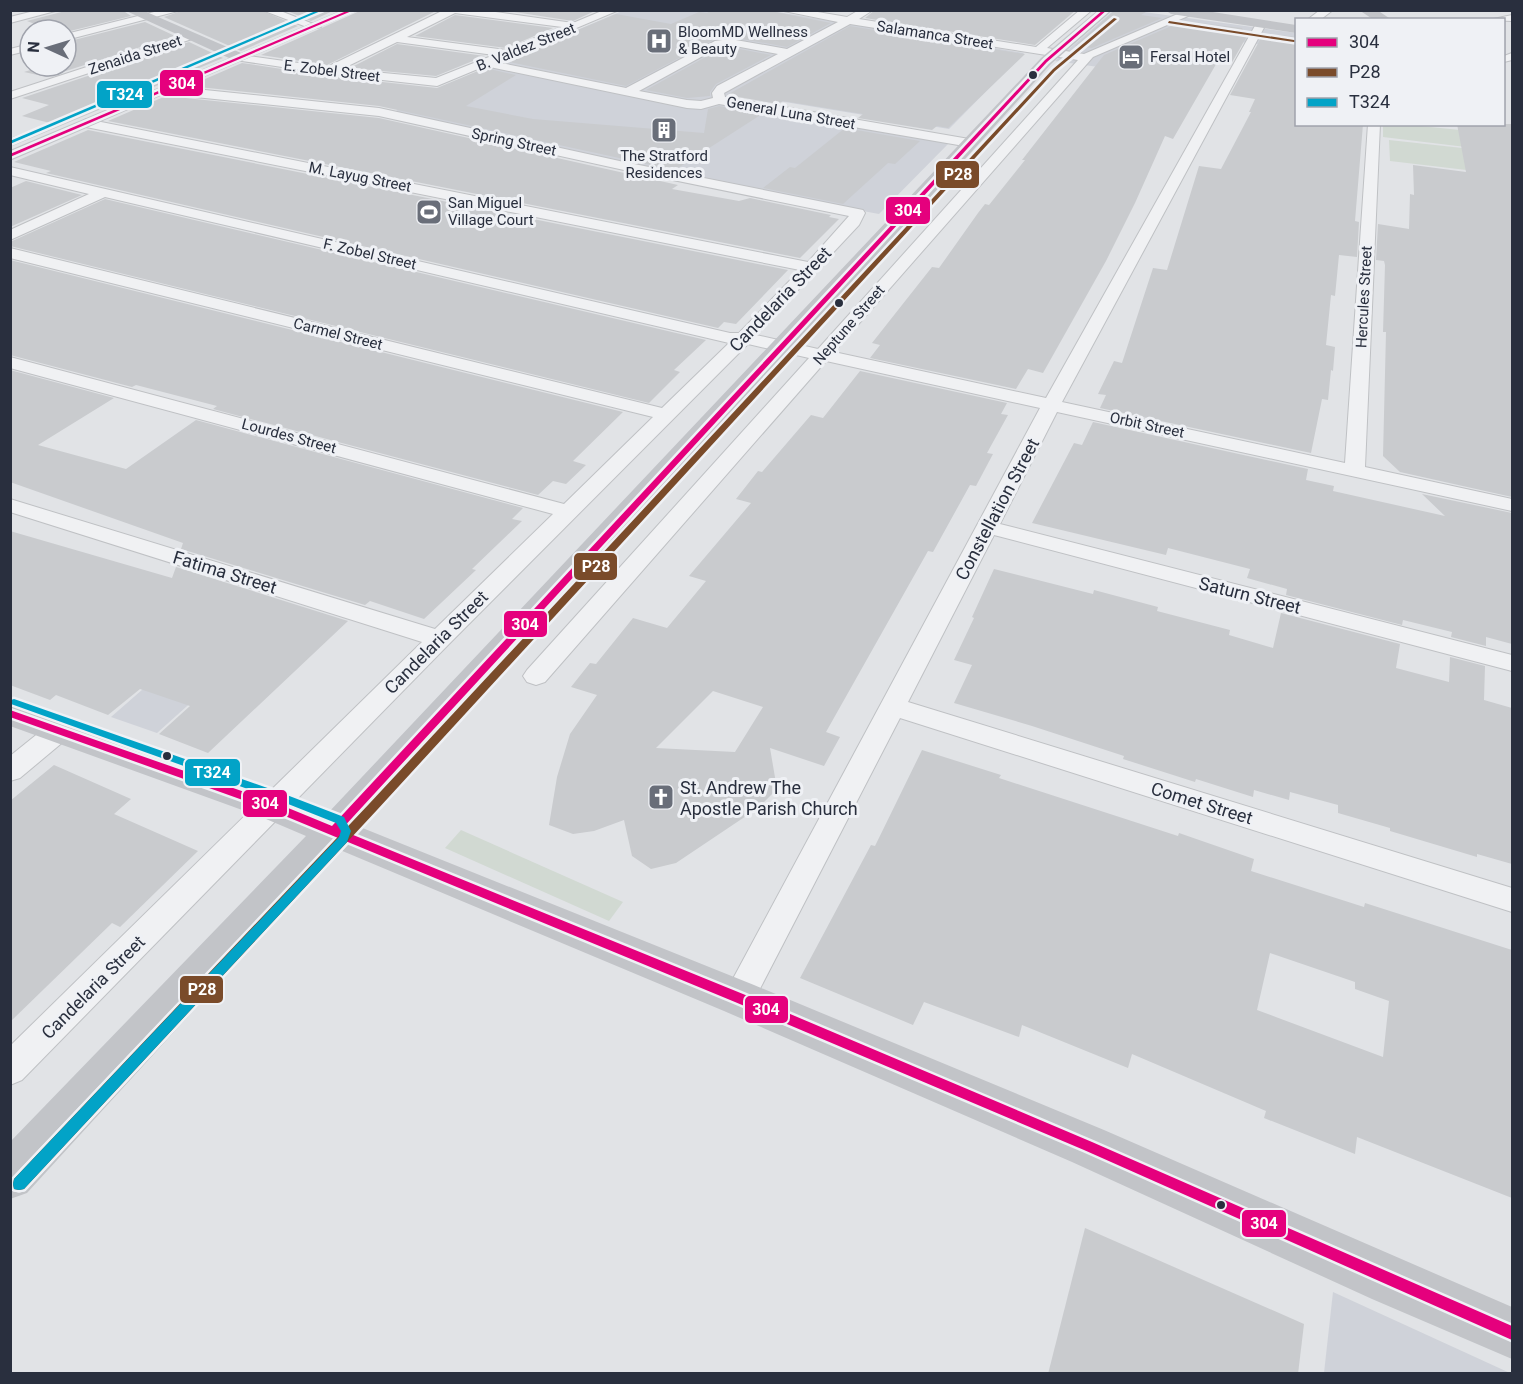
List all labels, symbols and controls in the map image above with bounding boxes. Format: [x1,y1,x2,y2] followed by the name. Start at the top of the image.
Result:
[875,17,995,53] street label: Salamanca Street
[18,18,78,78] north arrow
[1295,18,1505,126] legend
[474,19,578,75] street label: B. Valdez Street
[678,23,808,58] place label: BloomMD Wellness & Beauty
[644,26,674,56] hospital icon: BloomMD Wellness & Beauty
[86,31,184,79] street label: Zenaida Street
[1349,31,1379,52] text: 304
[24,41,43,53] text: N
[1116,42,1146,72] hotel icon: Fersal Hotel
[1150,48,1230,66] place label: Fersal Hotel
[283,56,381,86] street label: E. Zobel Street
[1349,61,1381,82] text: P28
[159,69,204,97] line badge: 304
[1027,69,1039,81] unlabelled marker
[168,74,196,93] text: 304
[96,80,153,109] line badge: T324
[106,85,144,104] text: T324
[1349,91,1390,112] text: T324
[725,93,857,133] street label: General Luna Street
[649,115,679,145] building icon: The Stratford Residences
[470,124,558,160] street label: Spring Street
[620,147,708,182] place label: The Stratford Residences
[307,158,413,196] street label: M. Layug Street
[935,160,980,189] line badge: P28
[944,165,972,184] text: P28
[448,194,534,229] place label: San Miguel Village Court
[885,196,931,225] line badge: 304
[414,197,444,227] sports icon: San Miguel Village Court
[894,201,922,220] text: 304
[322,235,418,273] street label: F. Zobel Street
[725,242,835,356] street label: Candelaria Street
[1352,245,1376,349] street label: Hercules Street
[809,281,889,369] street label: Neptune Street
[833,297,845,309] unlabelled marker
[292,314,384,354] street label: Carmel Street
[1108,408,1186,442] street label: Orbit Street
[240,415,338,457] street label: Lourdes Street
[951,434,1043,584] street label: Constellation Street
[171,546,279,598] street label: Fatima Street
[573,552,618,581] line badge: P28
[582,557,610,576] text: P28
[1197,572,1303,618] street label: Saturn Street
[380,586,492,698] street label: Candelaria Street
[503,610,548,638] line badge: 304
[511,615,539,634] text: 304
[161,750,173,762] unlabelled marker
[184,758,241,787] line badge: T324
[193,763,231,782] text: T324
[680,777,858,819] place label: St. Andrew The Apostle Parish Church
[1149,778,1255,828] street label: Comet Street
[646,782,676,812] church icon: St. Andrew The Apostle Parish Church
[242,789,288,818] line badge: 304
[251,794,279,813] text: 304
[37,931,149,1043] street label: Candelaria Street
[179,975,224,1004] line badge: P28
[188,980,216,999] text: P28
[744,995,789,1024] line badge: 304
[752,1000,780,1019] text: 304
[1215,1199,1227,1211] unlabelled marker
[1241,1209,1287,1238] line badge: 304
[1250,1214,1278,1233] text: 304

